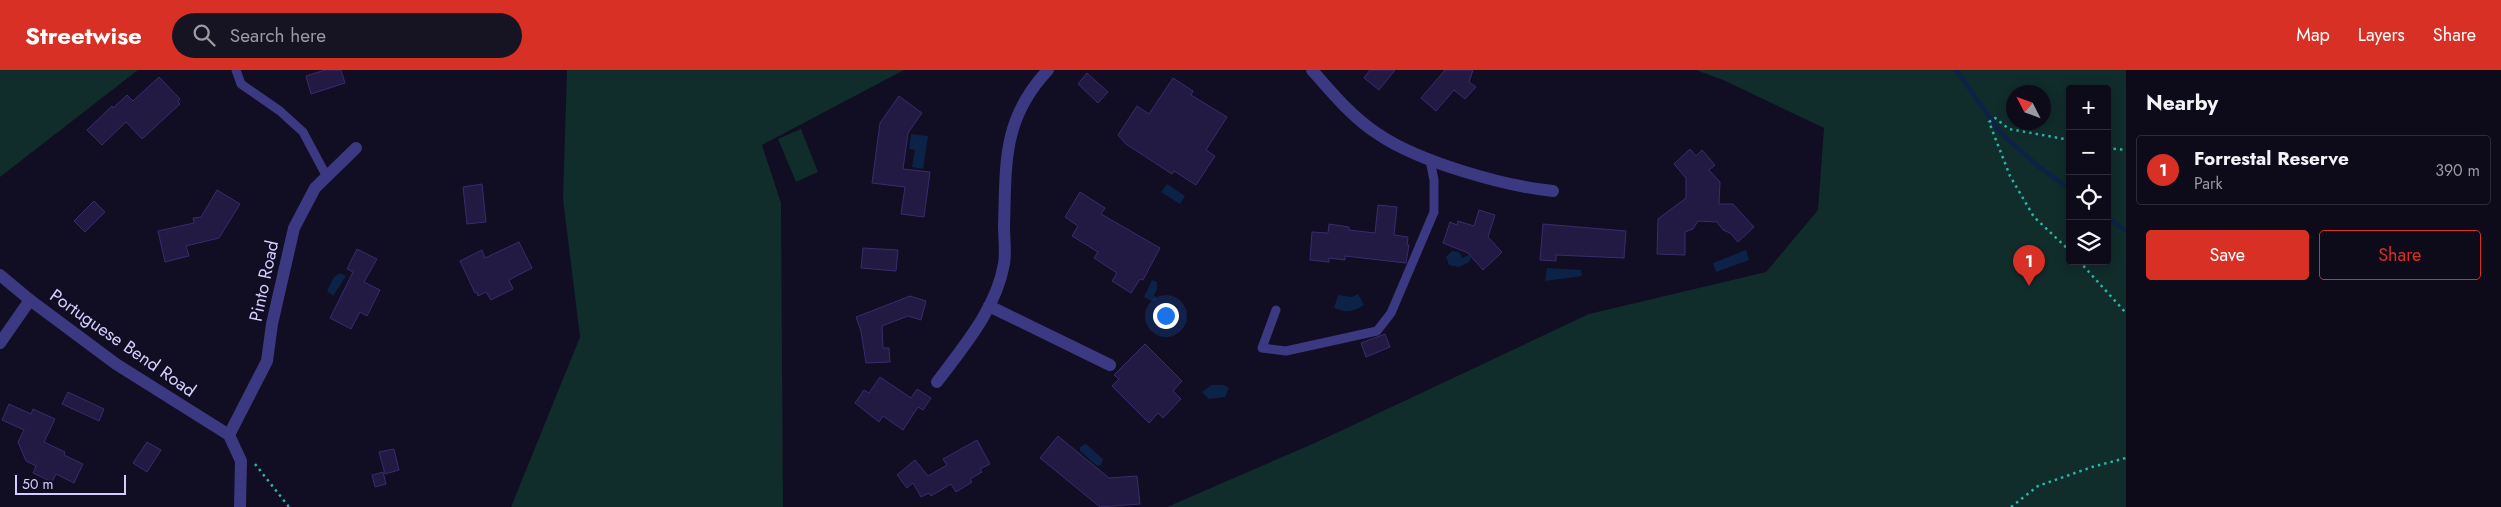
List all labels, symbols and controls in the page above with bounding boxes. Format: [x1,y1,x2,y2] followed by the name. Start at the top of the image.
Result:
[172,13,522,58] search box
[25,18,142,53] text: Streetwise
[190,21,218,49] icon: search
[230,22,326,49] text: Search here
[2296,22,2330,48] text: Map
[2358,22,2405,48] text: Layers
[2433,22,2476,48] text: Share
[2006,85,2051,130] north arrow
[2066,85,2111,265] map controls
[2066,85,2111,130] button: +
[2146,88,2218,118] text: Nearby
[2066,130,2111,175] button: −
[2194,145,2349,172] text: Forrestal Reserve
[2159,159,2167,182] text: 1
[2435,159,2480,182] text: 390 m
[2194,172,2223,195] text: Park
[2066,175,2111,220] button: locate
[2066,220,2111,265] button: layers
[2146,230,2309,280] button: Save
[2319,230,2481,280] button: Share
[243,238,285,324] street label: Pinto Road
[2013,245,2045,286] pin: 1
[45,283,201,403] street label: Portuguese Bend Road
[1153,303,1179,329] your location
[15,472,126,495] scale bar
[22,474,53,494] text: 50 m

